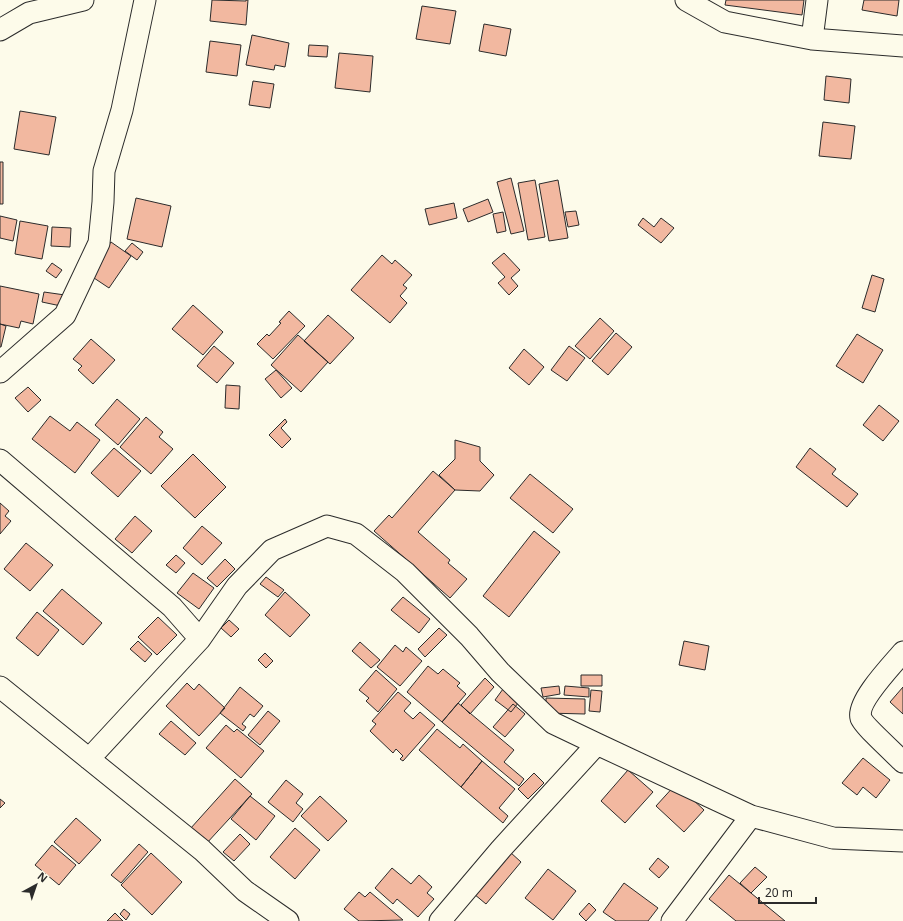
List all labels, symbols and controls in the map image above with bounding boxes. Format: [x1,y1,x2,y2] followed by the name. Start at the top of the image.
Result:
[16,865,56,905] north arrow
[34,868,51,886] text: N
[759,879,816,905] scale bar
[765,884,793,901] text: 20 m

